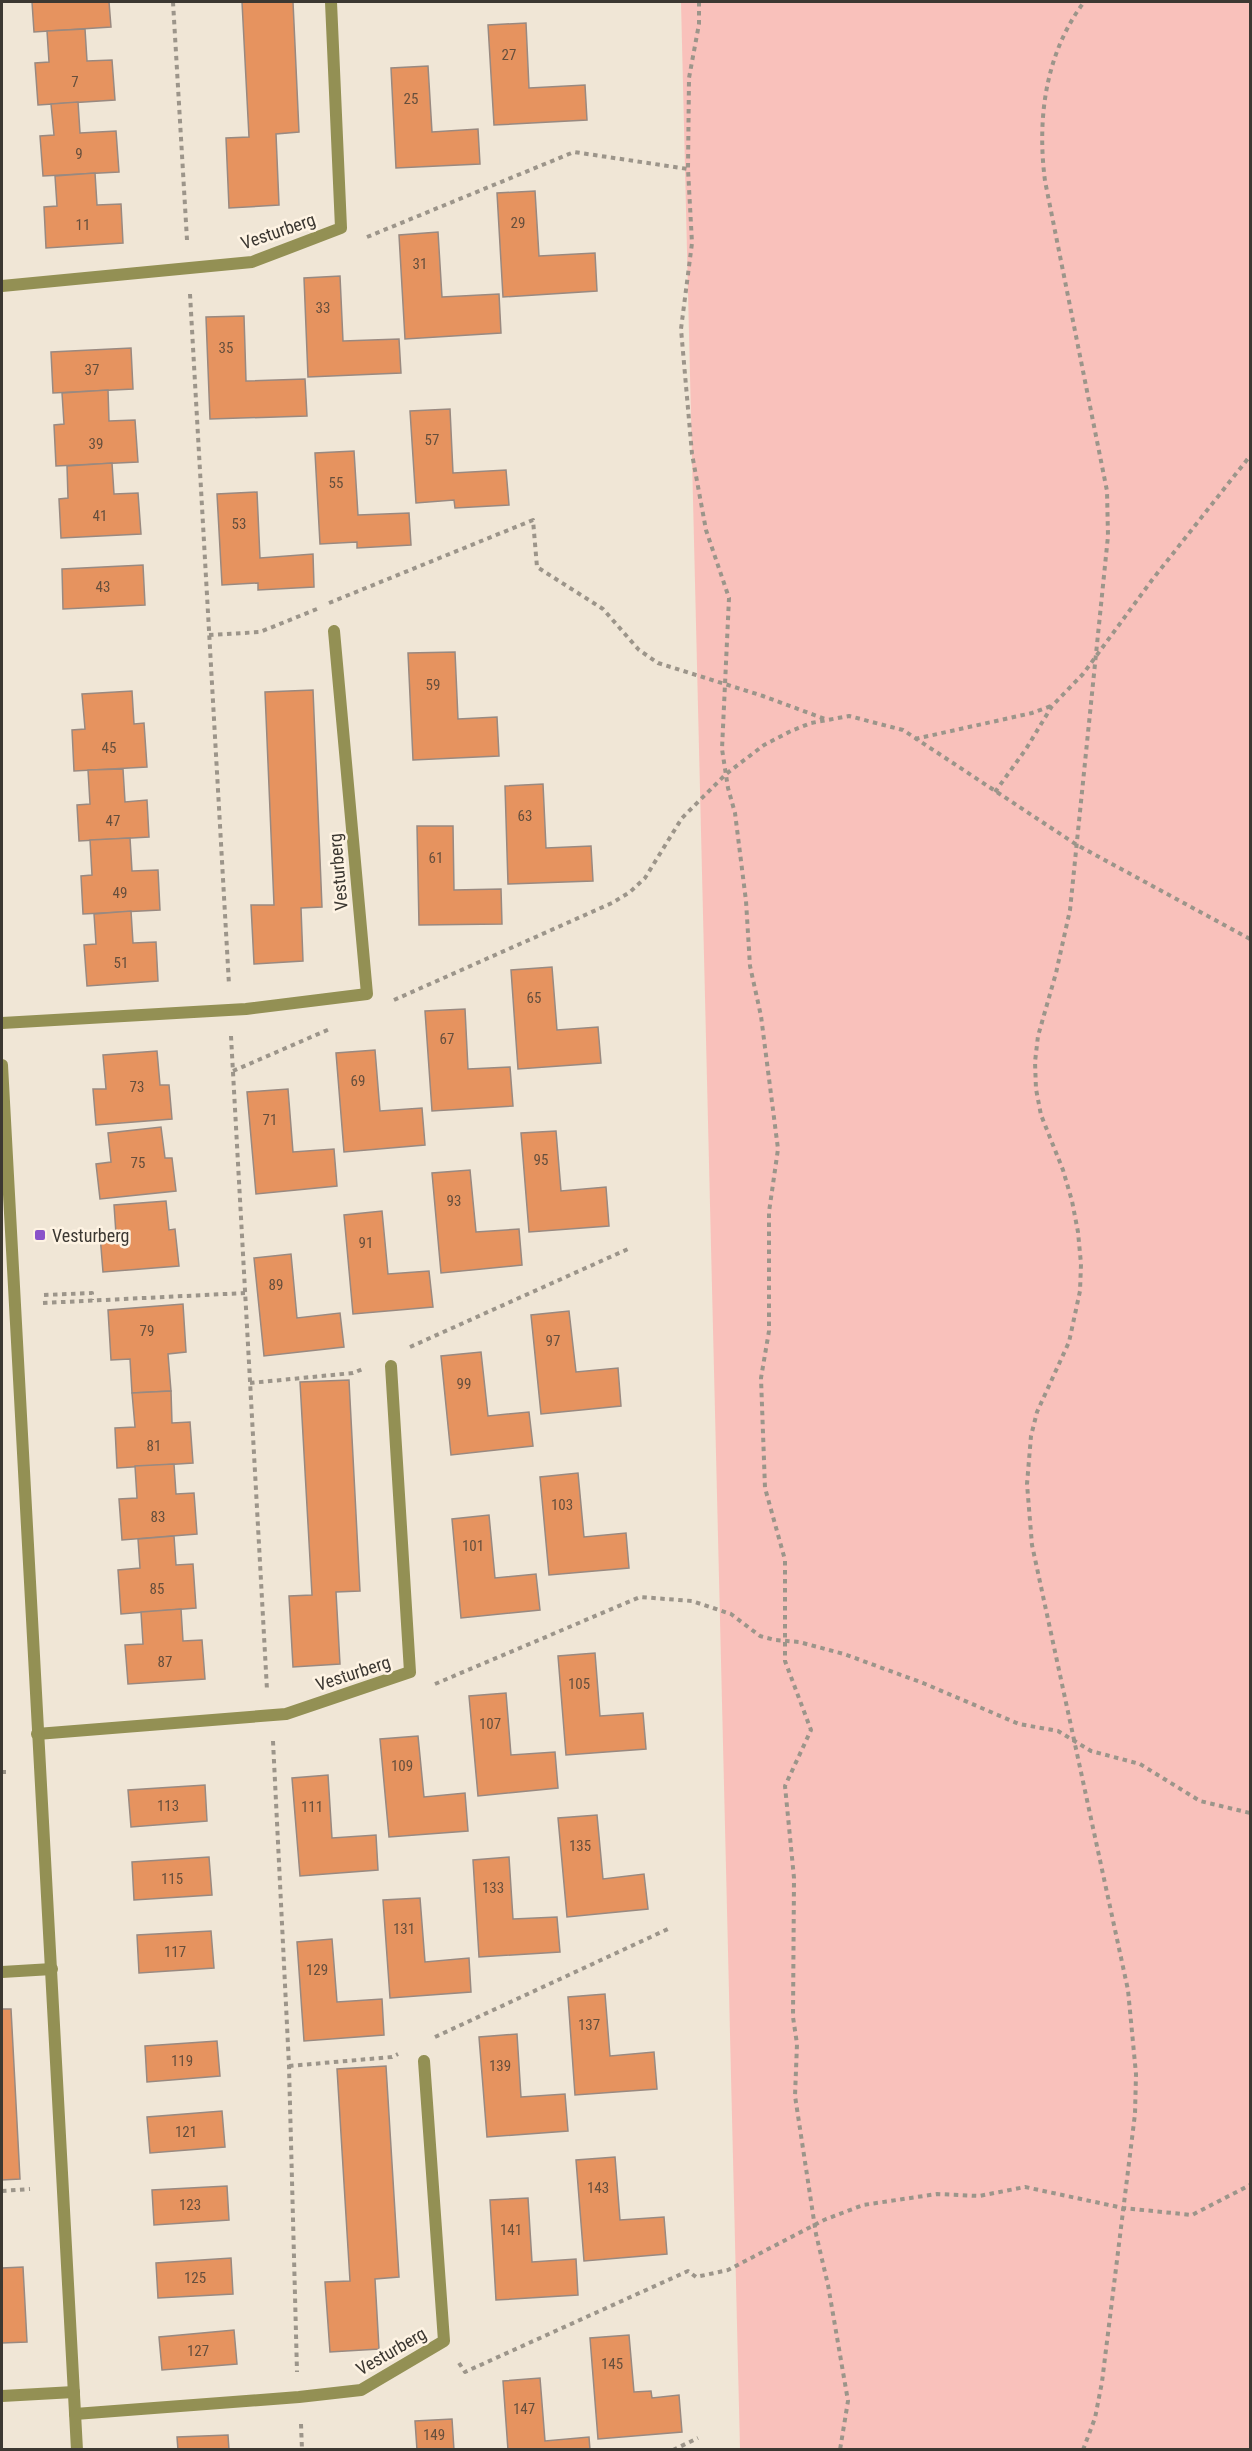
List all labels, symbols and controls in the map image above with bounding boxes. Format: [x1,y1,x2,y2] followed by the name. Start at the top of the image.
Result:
[502,46,516,64] house number: 27
[71,73,79,91] house number: 7
[404,90,418,108] house number: 25
[75,145,83,163] house number: 9
[238,208,318,254] street label: Vesturberg
[511,214,525,232] house number: 29
[76,216,90,234] house number: 11
[413,255,427,273] house number: 31
[316,299,330,317] house number: 33
[219,339,233,357] house number: 35
[85,361,99,379] house number: 37
[425,431,439,449] house number: 57
[89,435,103,453] house number: 39
[329,474,343,492] house number: 55
[93,507,107,525] house number: 41
[232,515,246,533] house number: 53
[96,578,110,596] house number: 43
[426,676,440,694] house number: 59
[102,739,116,757] house number: 45
[518,807,532,825] house number: 63
[106,812,120,830] house number: 47
[324,833,352,911] street label: Vesturberg
[429,849,443,867] house number: 61
[113,884,127,902] house number: 49
[114,954,128,972] house number: 51
[527,989,541,1007] house number: 65
[440,1030,454,1048] house number: 67
[351,1072,365,1090] house number: 69
[130,1078,144,1096] house number: 73
[263,1111,277,1129] house number: 71
[534,1151,548,1169] house number: 95
[131,1154,145,1172] house number: 75
[447,1192,461,1210] house number: 93
[52,1225,129,1246] place label: Vesturberg
[33,1228,47,1242] marker: Vesturberg
[359,1234,373,1252] house number: 91
[269,1276,283,1294] house number: 89
[140,1322,154,1340] house number: 79
[546,1332,560,1350] house number: 97
[457,1375,471,1393] house number: 99
[147,1437,161,1455] house number: 81
[551,1496,573,1514] house number: 103
[151,1508,165,1526] house number: 83
[462,1537,484,1555] house number: 101
[150,1580,164,1598] house number: 85
[313,1651,393,1695] street label: Vesturberg
[158,1653,172,1671] house number: 87
[568,1675,590,1693] house number: 105
[479,1715,501,1733] house number: 107
[391,1757,413,1775] house number: 109
[157,1797,179,1815] house number: 113
[301,1798,323,1816] house number: 111
[569,1837,591,1855] house number: 135
[161,1870,183,1888] house number: 115
[482,1879,504,1897] house number: 133
[393,1920,415,1938] house number: 131
[164,1943,186,1961] house number: 117
[306,1961,328,1979] house number: 129
[578,2016,600,2034] house number: 137
[171,2052,193,2070] house number: 119
[489,2057,511,2075] house number: 139
[175,2123,197,2141] house number: 121
[587,2179,609,2197] house number: 143
[179,2196,201,2214] house number: 123
[500,2221,522,2239] house number: 141
[184,2269,206,2287] house number: 125
[352,2323,430,2379] street label: Vesturberg
[187,2342,209,2360] house number: 127
[601,2355,623,2373] house number: 145
[513,2400,535,2418] house number: 147
[423,2426,445,2444] house number: 149

